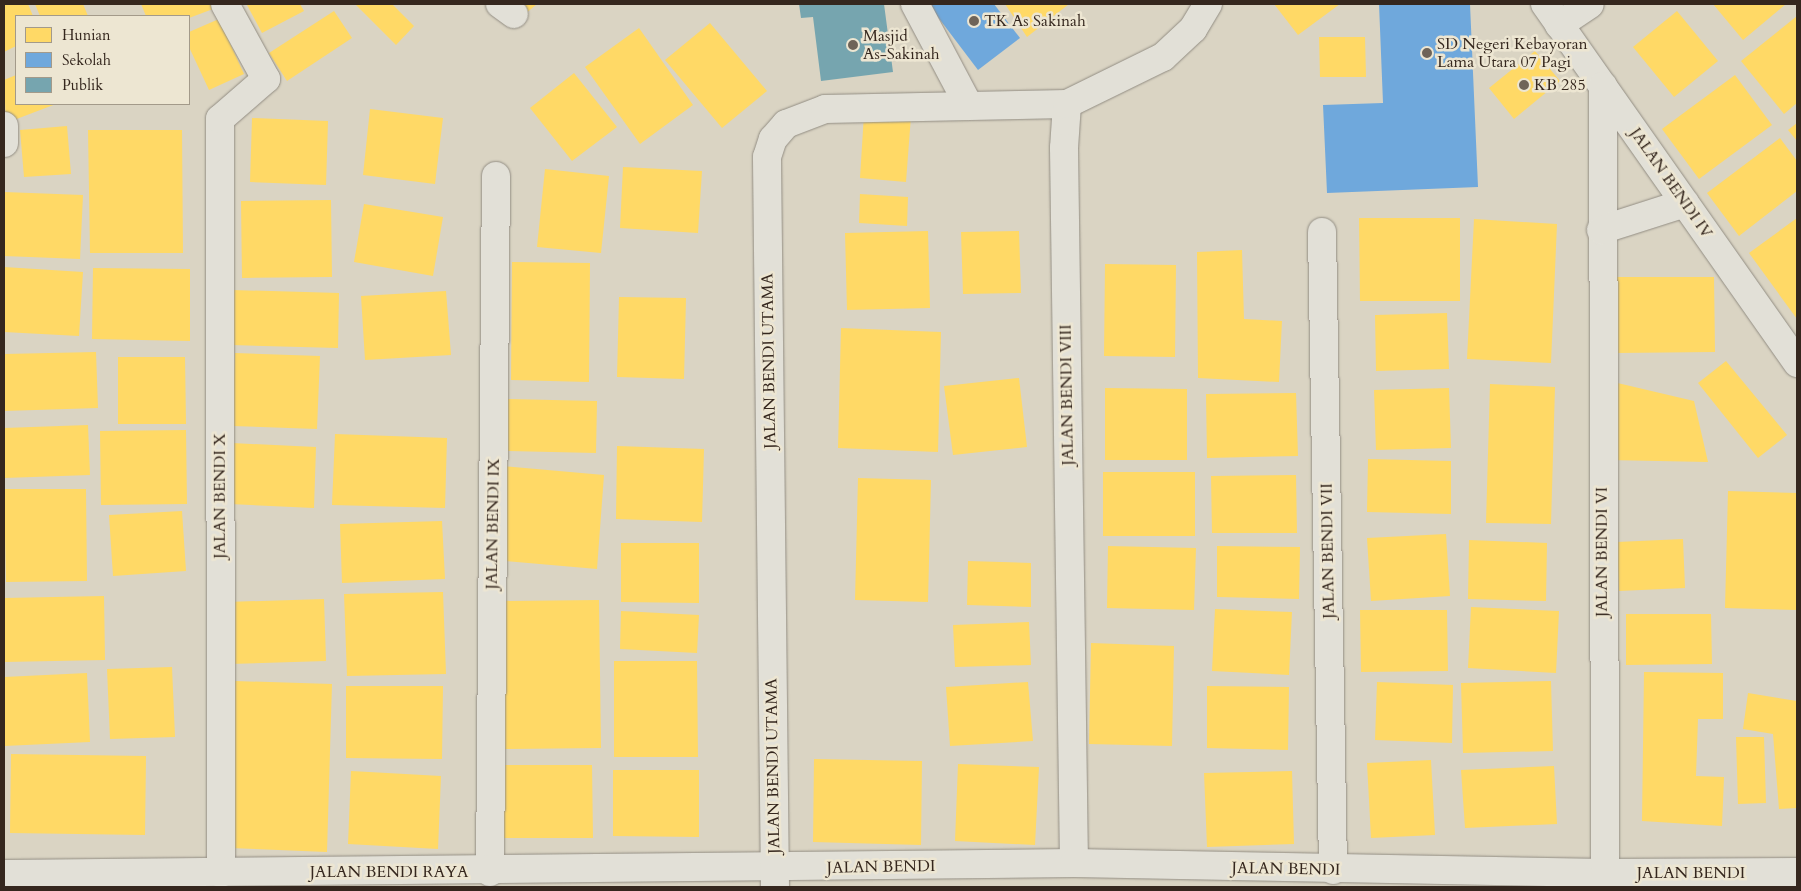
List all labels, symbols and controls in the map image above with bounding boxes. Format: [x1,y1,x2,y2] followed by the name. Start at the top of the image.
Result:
[984,11,1086,31] place label: TK As Sakinah
[15,15,190,105] legend
[968,15,980,27] marker: TK As Sakinah
[62,25,111,45] text: Hunian
[863,26,940,64] place label: Masjid As-Sakinah
[1437,34,1588,72] place label: SD Negeri Kebayoran Lama Utara 07 Pagi
[847,39,859,51] marker: Masjid As-Sakinah
[1421,47,1433,59] marker: SD Negeri Kebayoran Lama Utara 07 Pagi
[62,50,111,70] text: Sekolah
[62,75,103,95] text: Publik
[1534,75,1586,95] place label: KB 285
[1518,79,1530,91] marker: KB 285
[1626,124,1716,242] street label: JALAN BENDI IV
[758,273,780,449] street label: JALAN BENDI UTAMA
[1056,324,1078,466] street label: JALAN BENDI VIII
[210,433,230,559] street label: JALAN BENDI X
[482,458,504,590] street label: JALAN BENDI IX
[1317,483,1339,619] street label: JALAN BENDI VII
[1592,487,1612,617] street label: JALAN BENDI VI
[762,678,784,854] street label: JALAN BENDI UTAMA
[827,856,935,878] street label: JALAN BENDI
[1232,858,1340,880] street label: JALAN BENDI
[310,862,468,882] street label: JALAN BENDI RAYA
[1637,863,1745,883] street label: JALAN BENDI

